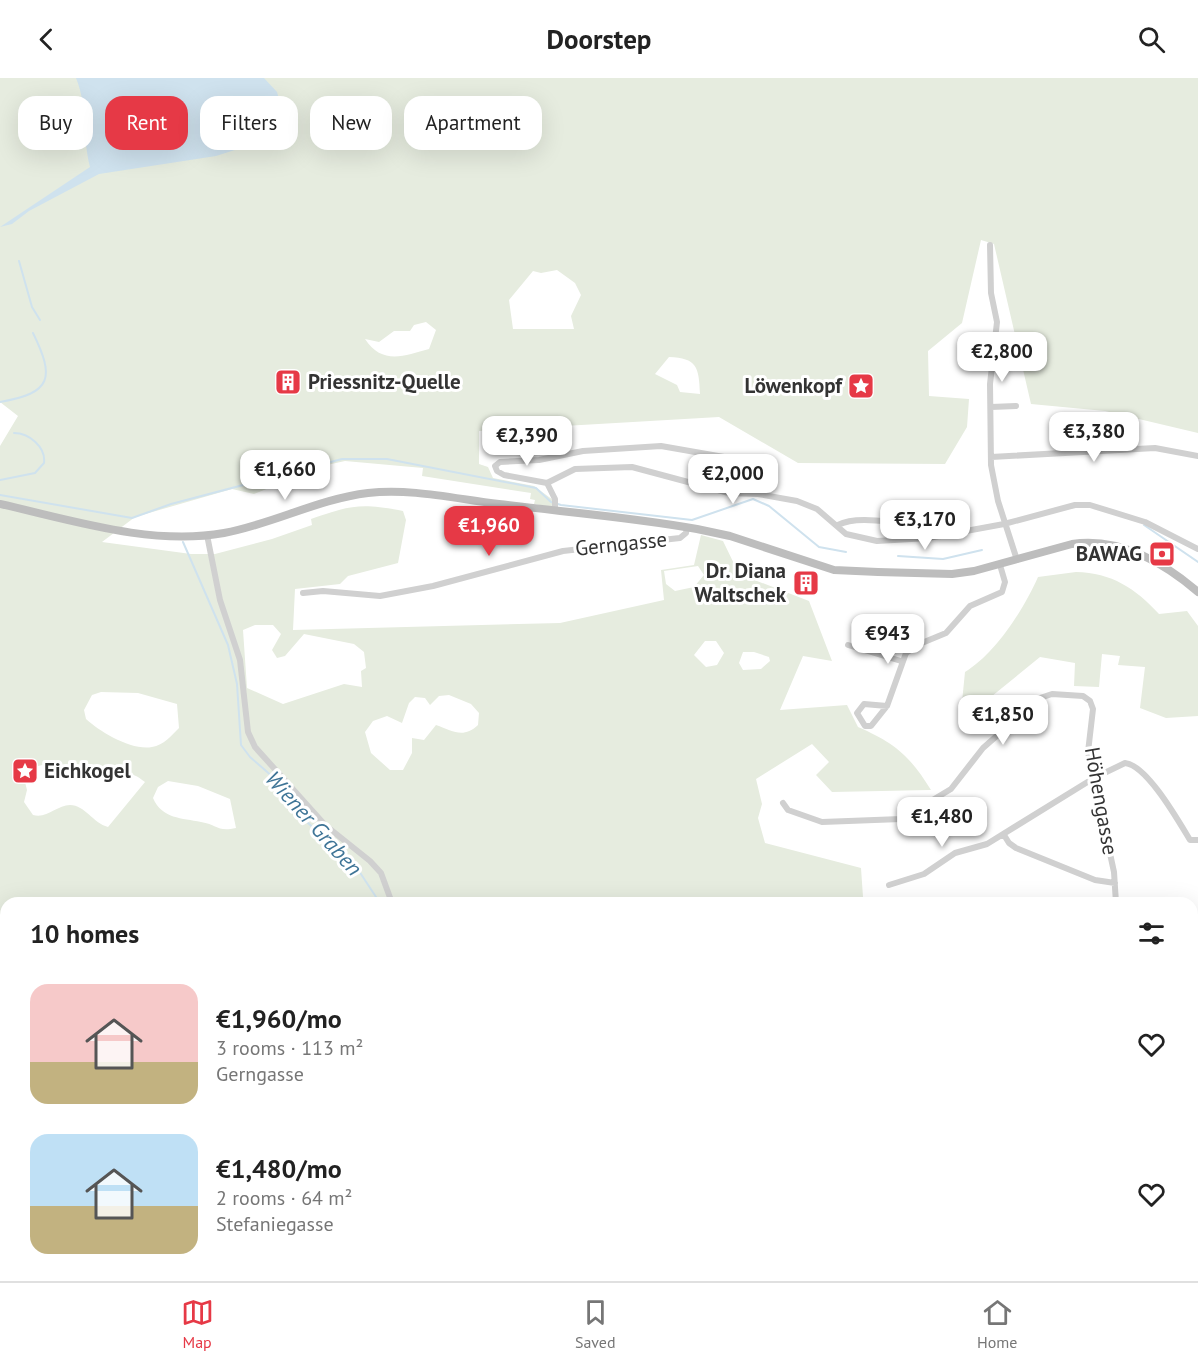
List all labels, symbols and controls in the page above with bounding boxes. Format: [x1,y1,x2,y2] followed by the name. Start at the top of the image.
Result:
[547,22,651,56] text: Doorstep
[30,23,63,56] icon: back
[1135,23,1168,56] icon: search
[18,96,93,150] chip: Buy
[105,96,188,150] chip: Rent
[200,96,298,150] chip: Filters
[310,96,392,150] chip: New
[404,96,542,150] chip: Apartment
[953,332,1051,383] pin: €2,800
[971,338,1033,364] text: €2,800
[273,367,303,397] building icon: Priessnitz-Quelle
[308,368,461,395] place label: Priessnitz-Quelle
[846,371,876,401] place icon: Löwenkopf
[745,372,843,399] place label: Löwenkopf
[1045,412,1143,463] pin: €3,380
[478,416,576,467] pin: €2,390
[1063,418,1125,444] text: €3,380
[496,422,558,448] text: €2,390
[236,450,334,501] pin: €1,660
[684,454,782,505] pin: €2,000
[254,456,316,482] text: €1,660
[702,460,764,486] text: €2,000
[876,500,974,551] pin: €3,170
[440,506,538,557] pin: €1,960
[894,506,956,532] text: €3,170
[458,512,520,538] text: €1,960
[574,525,668,562] street label: Gerngasse
[1147,539,1177,569] bank icon: BAWAG
[1076,540,1142,567] place label: BAWAG
[695,557,787,608] place label: Dr. Diana Waltschek
[791,568,821,598] building icon: Dr. Diana Waltschek
[852,614,924,665] pin: €943
[865,620,911,646] text: €943
[954,695,1052,746] pin: €1,850
[972,701,1034,727] text: €1,850
[1079,745,1124,857] street label: Höhengasse
[10,756,40,786] place icon: Eichkogel
[44,757,131,784] place label: Eichkogel
[260,765,368,881] water label: Wiener Graben
[893,797,991,848] pin: €1,480
[911,803,973,829] text: €1,480
[30,917,139,950] text: 10 homes
[1135,917,1168,950] icon: filters
[216,1002,342,1035] text: €1,960/mo
[78,1008,150,1080] icon: home
[1135,1028,1168,1061] icon: heart
[216,1035,363,1061] text: 3 rooms · 113 m²
[216,1061,304,1087] text: Gerngasse
[216,1152,342,1185] text: €1,480/mo
[78,1158,150,1230] icon: home
[1135,1178,1168,1211] icon: heart
[216,1185,352,1211] text: 2 rooms · 64 m²
[216,1211,334,1237] text: Stefaniegasse
[181,1296,214,1352] tab: Map
[575,1296,616,1352] tab: Saved
[977,1296,1017,1352] tab: Home

